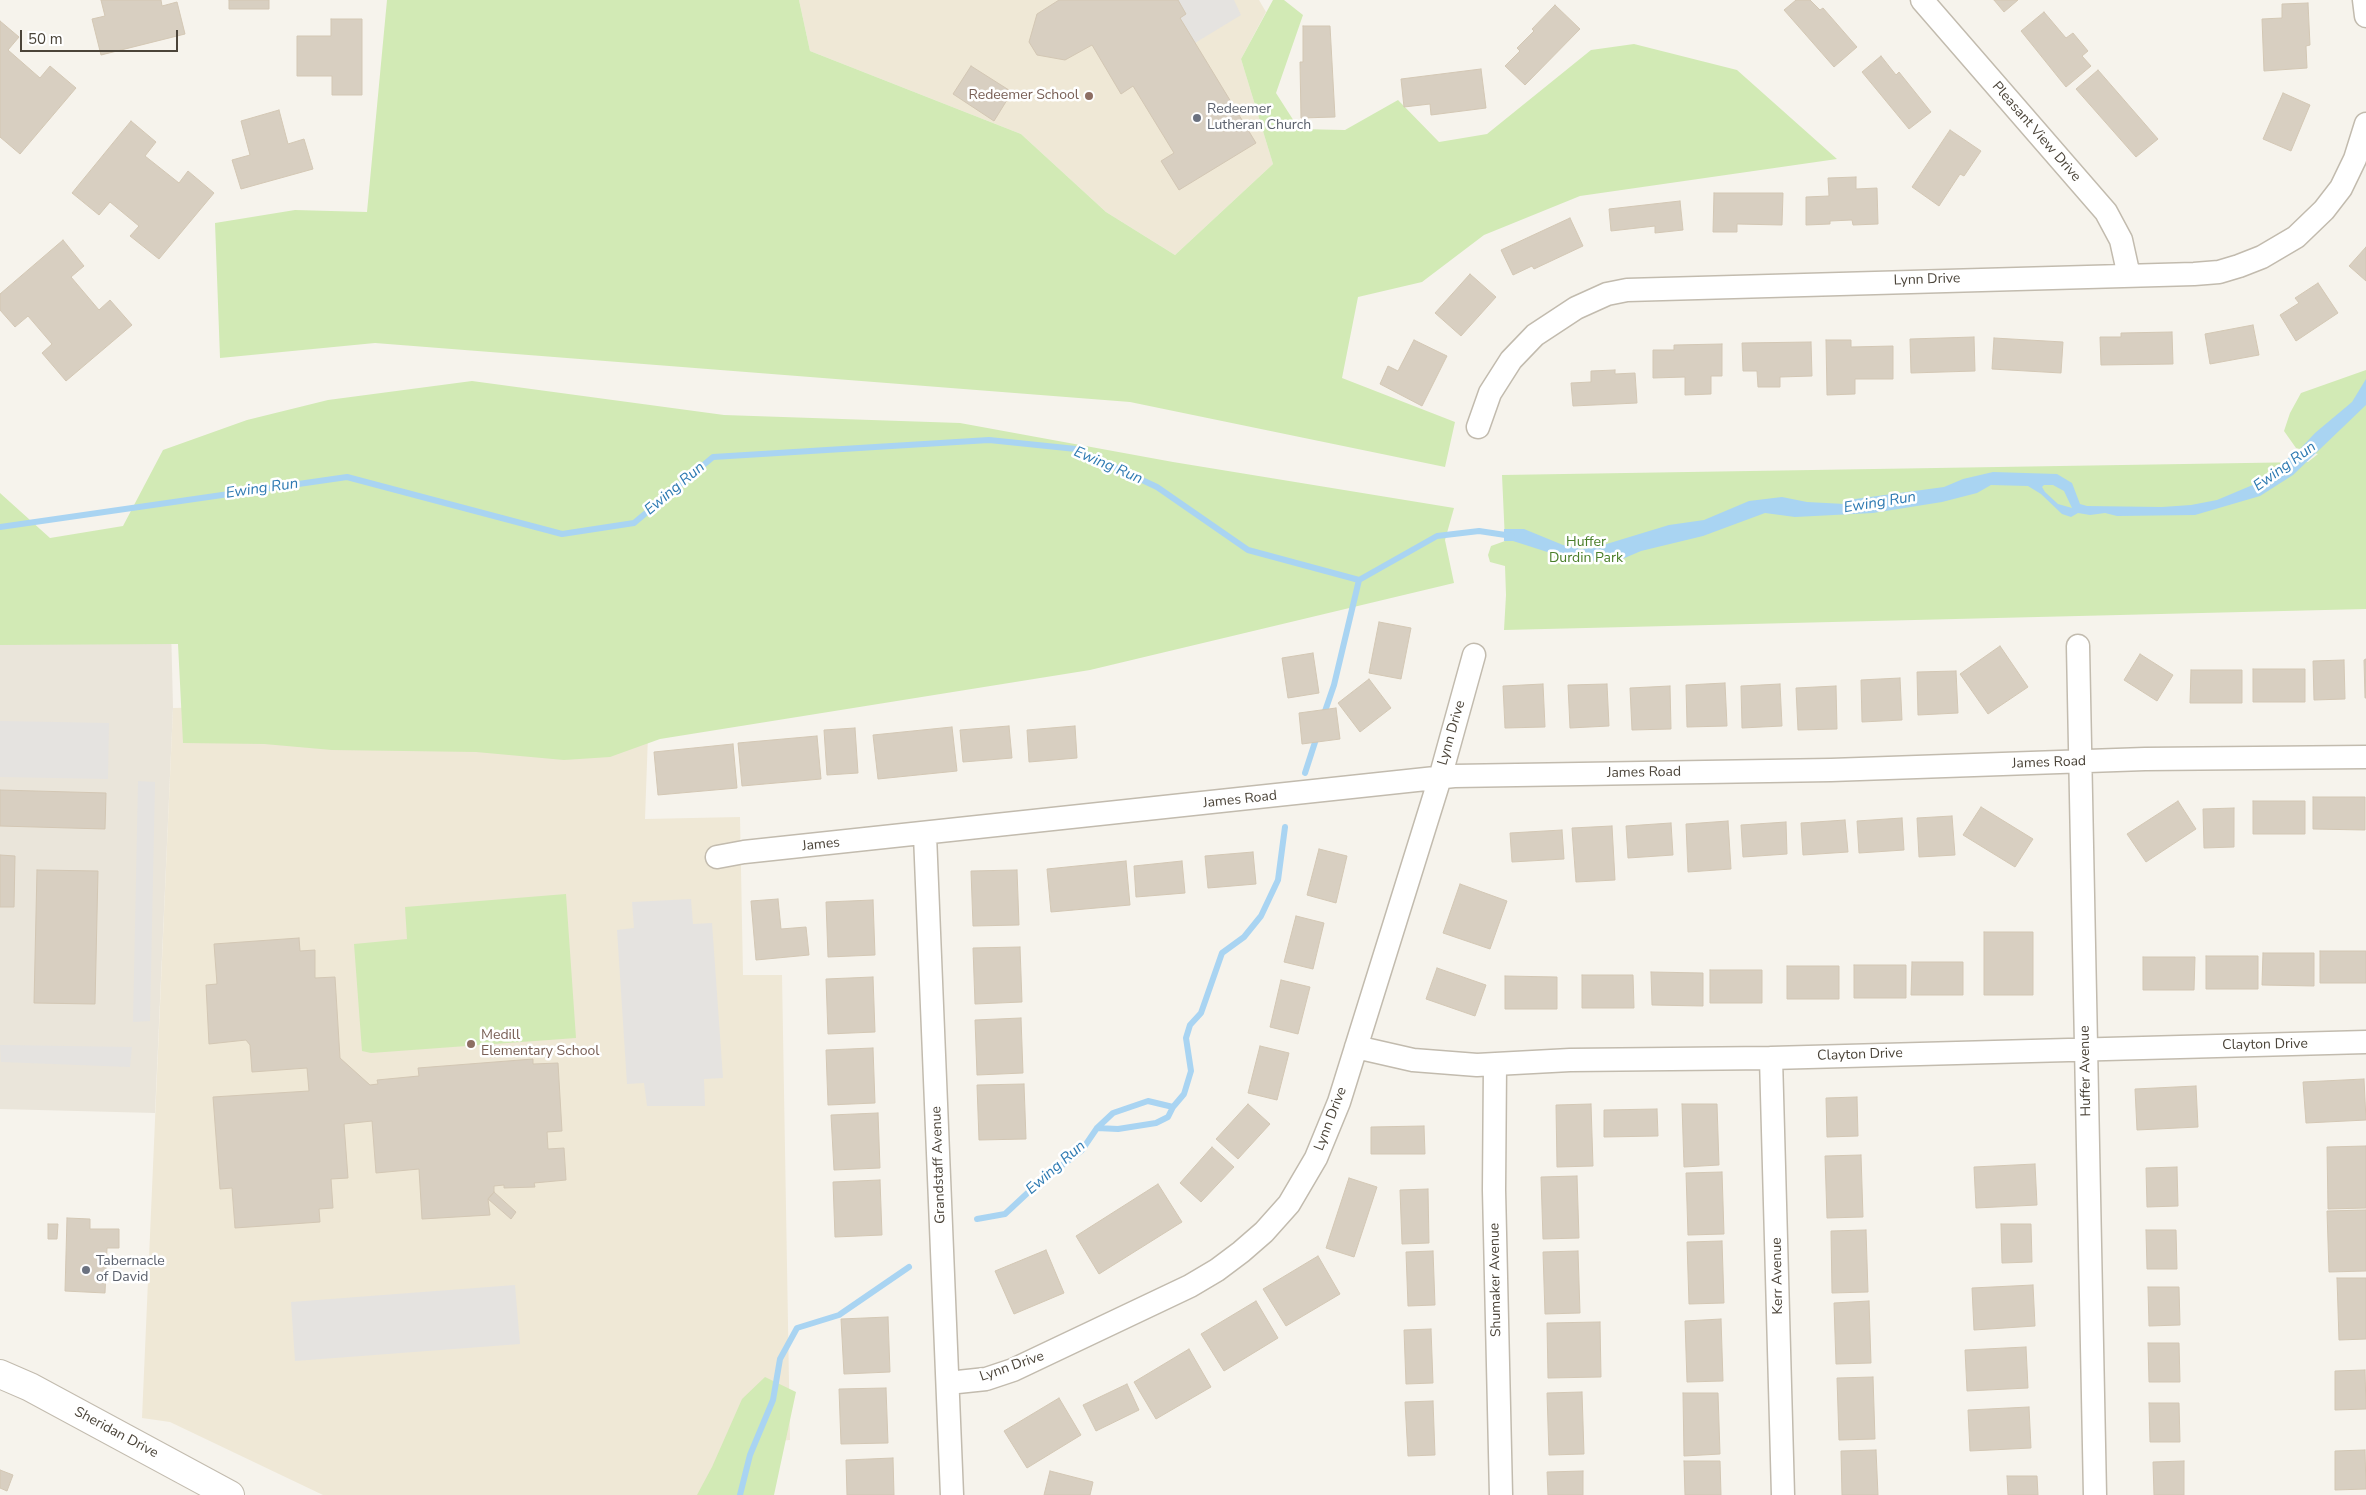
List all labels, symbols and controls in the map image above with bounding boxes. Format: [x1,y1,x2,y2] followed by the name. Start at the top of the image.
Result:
[22,20,180,52] scale bar
[28,29,63,49] text: 50 m
[1988,78,2084,186] street label: Pleasant View Drive
[968,88,1079,104] place label: Redeemer School
[1083,90,1095,102] marker: Redeemer School
[1207,102,1311,134] place label: Redeemer Lutheran Church
[1191,112,1203,124] marker: Redeemer Lutheran Church
[1893,270,1961,290] street label: Lynn Drive
[2250,438,2320,496] water label: Ewing Run
[1071,443,1145,489] water label: Ewing Run
[641,459,709,519] water label: Ewing Run
[225,475,299,503] water label: Ewing Run
[1843,488,1917,518] water label: Ewing Run
[1549,535,1623,568] park label: Huffer Durdin Park
[1435,699,1469,767] street label: Lynn Drive
[2012,753,2086,773] street label: James Road
[1607,764,1681,782] street label: James Road
[1202,788,1278,812] street label: James Road
[801,835,841,855] street label: James
[2077,1025,2095,1117] street label: Huffer Avenue
[481,1028,599,1060] place label: Medill Elementary School
[2222,1036,2308,1054] street label: Clayton Drive
[465,1038,477,1050] marker: Medill Elementary School
[1817,1045,1903,1065] street label: Clayton Drive
[1311,1085,1351,1153] street label: Lynn Drive
[929,1106,949,1224] street label: Grandstaff Avenue
[1023,1137,1089,1199] water label: Ewing Run
[1487,1223,1505,1337] street label: Shumaker Avenue
[1769,1237,1787,1315] street label: Kerr Avenue
[96,1254,165,1286] place label: Tabernacle of David
[80,1264,92,1276] marker: Tabernacle of David
[978,1348,1046,1386] street label: Lynn Drive
[71,1404,161,1462] street label: Sheridan Drive

